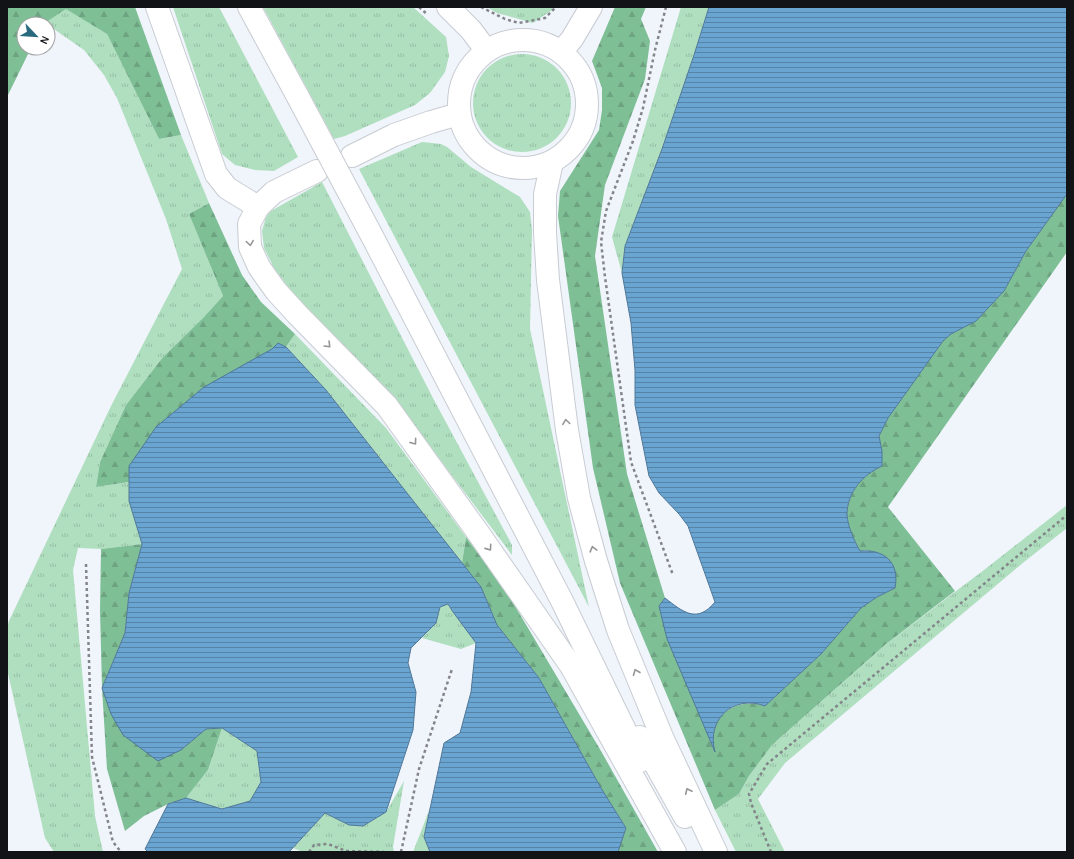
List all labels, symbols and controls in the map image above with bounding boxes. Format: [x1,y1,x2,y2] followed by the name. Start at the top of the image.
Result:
[16,16,56,56] north arrow
[37,34,52,46] text: N
[245,240,254,247] one-way arrow
[323,340,331,348] one-way arrow
[562,419,571,425] one-way arrow
[409,438,416,445] one-way arrow
[484,544,492,551] one-way arrow
[589,546,598,553] one-way arrow
[632,669,640,676] one-way arrow
[685,788,693,796] one-way arrow

